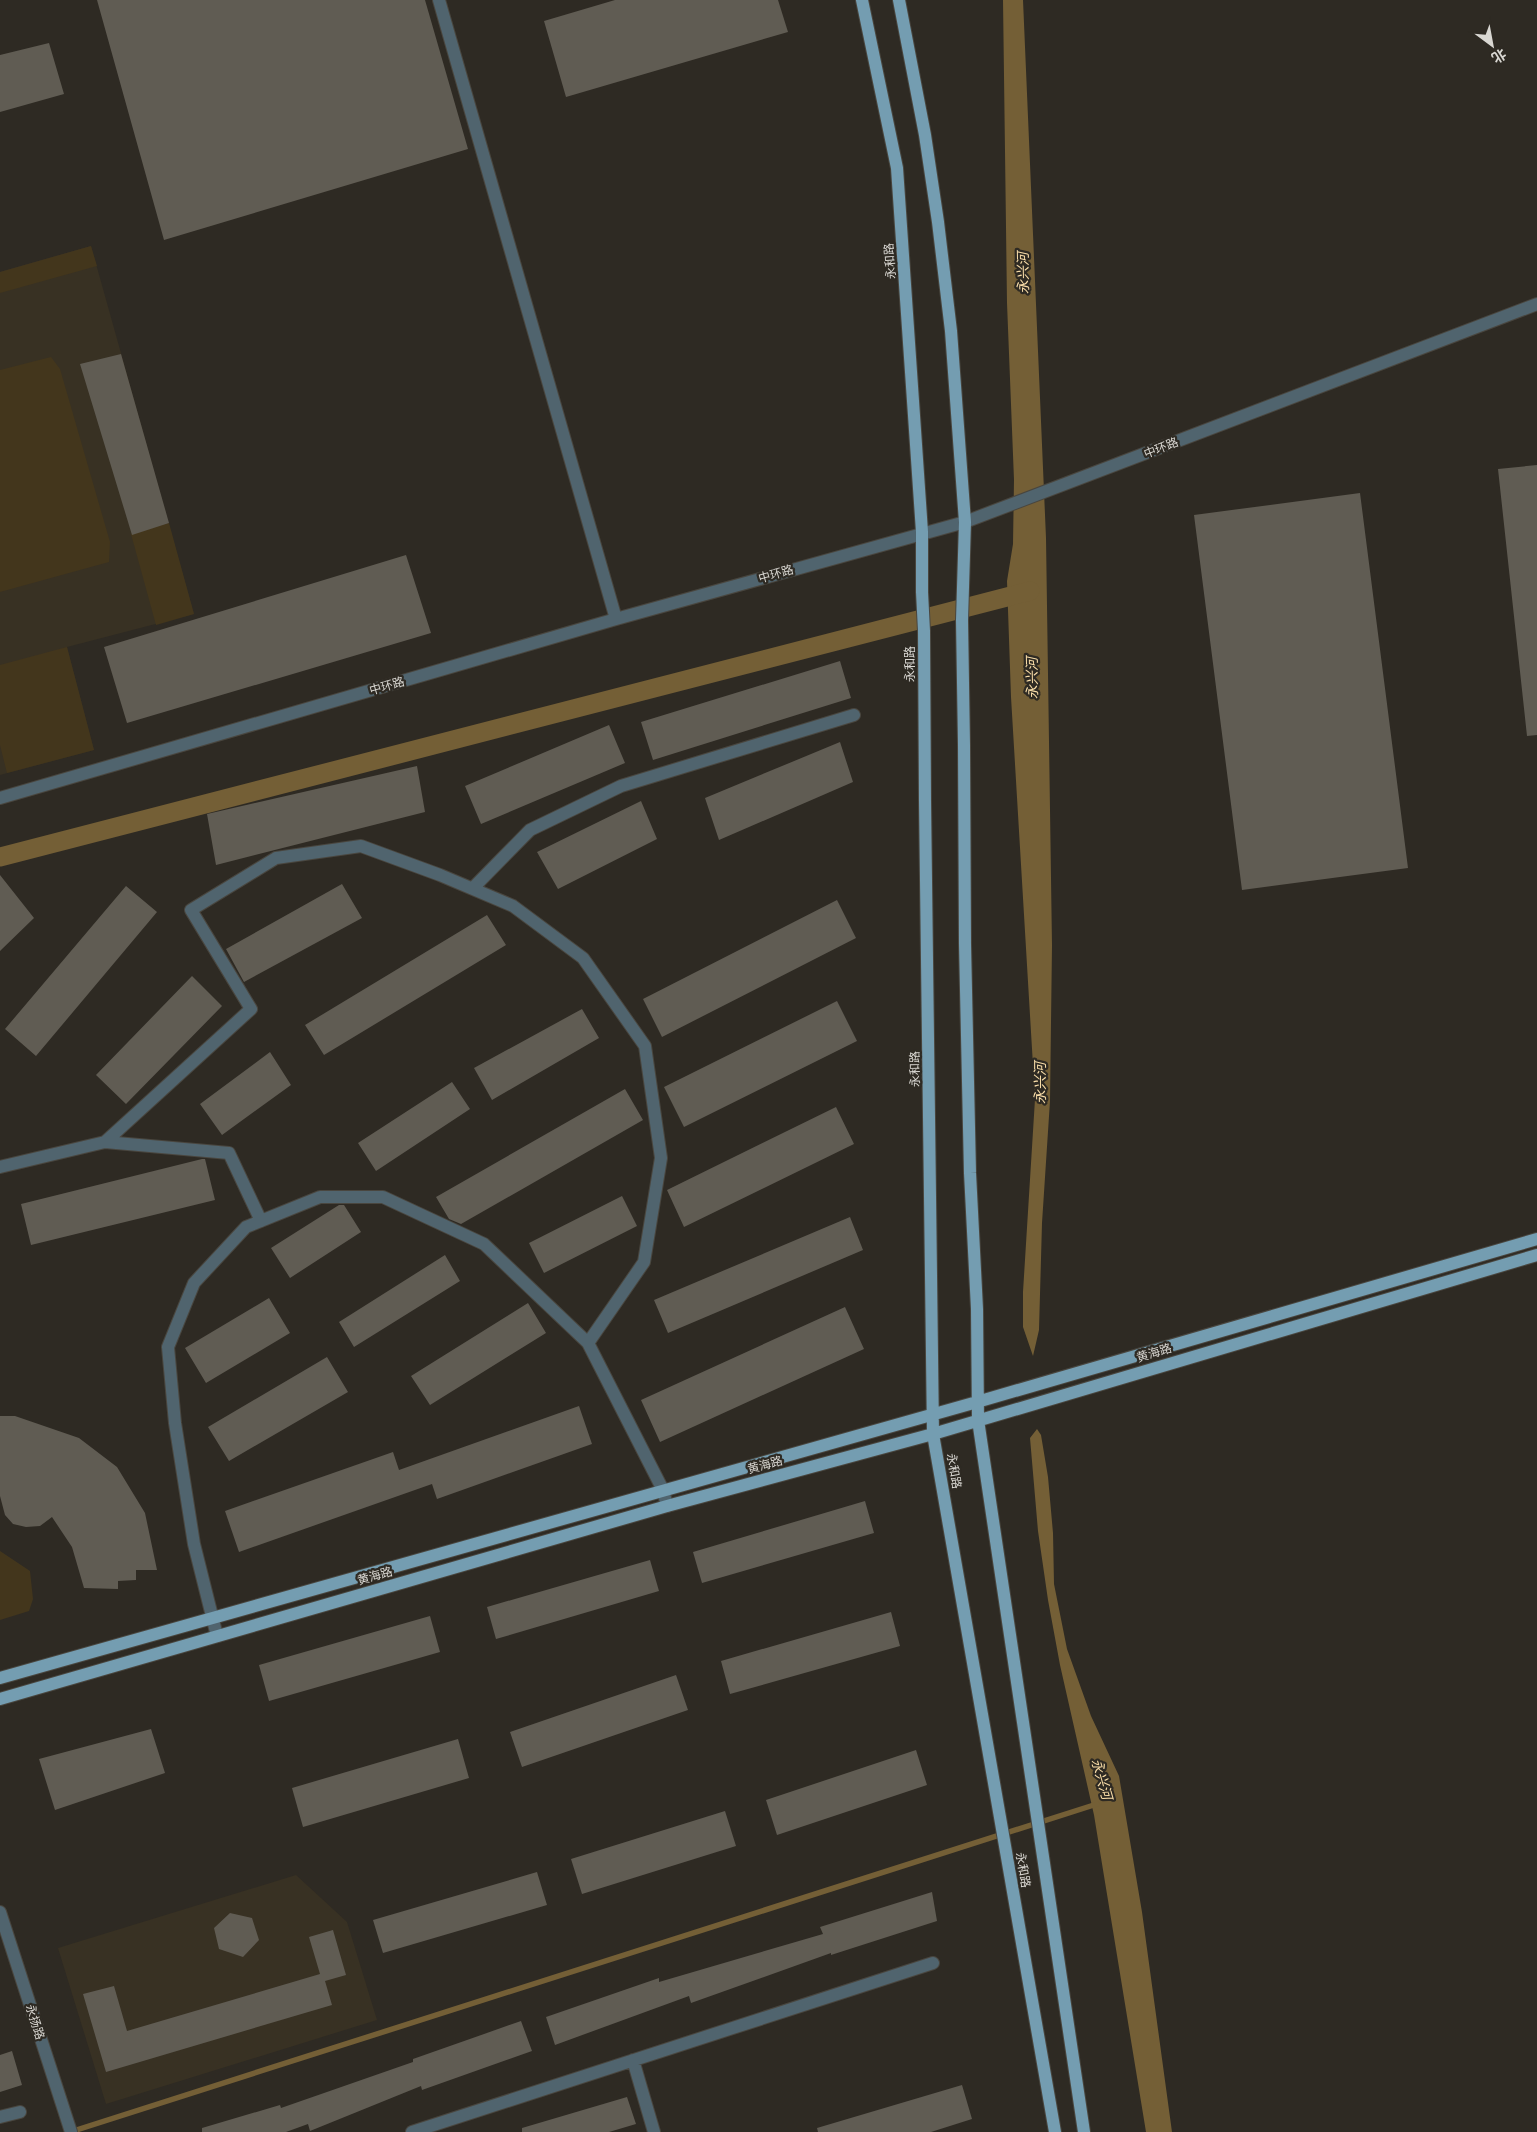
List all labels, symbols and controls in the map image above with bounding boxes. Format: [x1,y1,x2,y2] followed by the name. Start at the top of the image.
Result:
[1467,20,1517,70] north arrow
[1488,44,1510,68] text: 北
[881,242,899,280] street label: 永和路
[1013,249,1033,294] water label: 永兴河
[1141,434,1181,462] street label: 中环路
[756,561,796,587] street label: 中环路
[902,646,918,682] street label: 永和路
[1022,654,1042,699] water label: 永兴河
[367,673,407,699] street label: 中环路
[907,1051,923,1087] street label: 永和路
[1030,1059,1050,1104] water label: 永兴河
[1134,1340,1174,1366] street label: 黄海路
[943,1452,965,1490] street label: 永和路
[746,1453,784,1477] street label: 黄海路
[355,1563,395,1589] street label: 黄海路
[1087,1756,1118,1805] water label: 永兴河
[1012,1851,1034,1889] street label: 永和路
[22,2002,48,2042] street label: 永扬路

